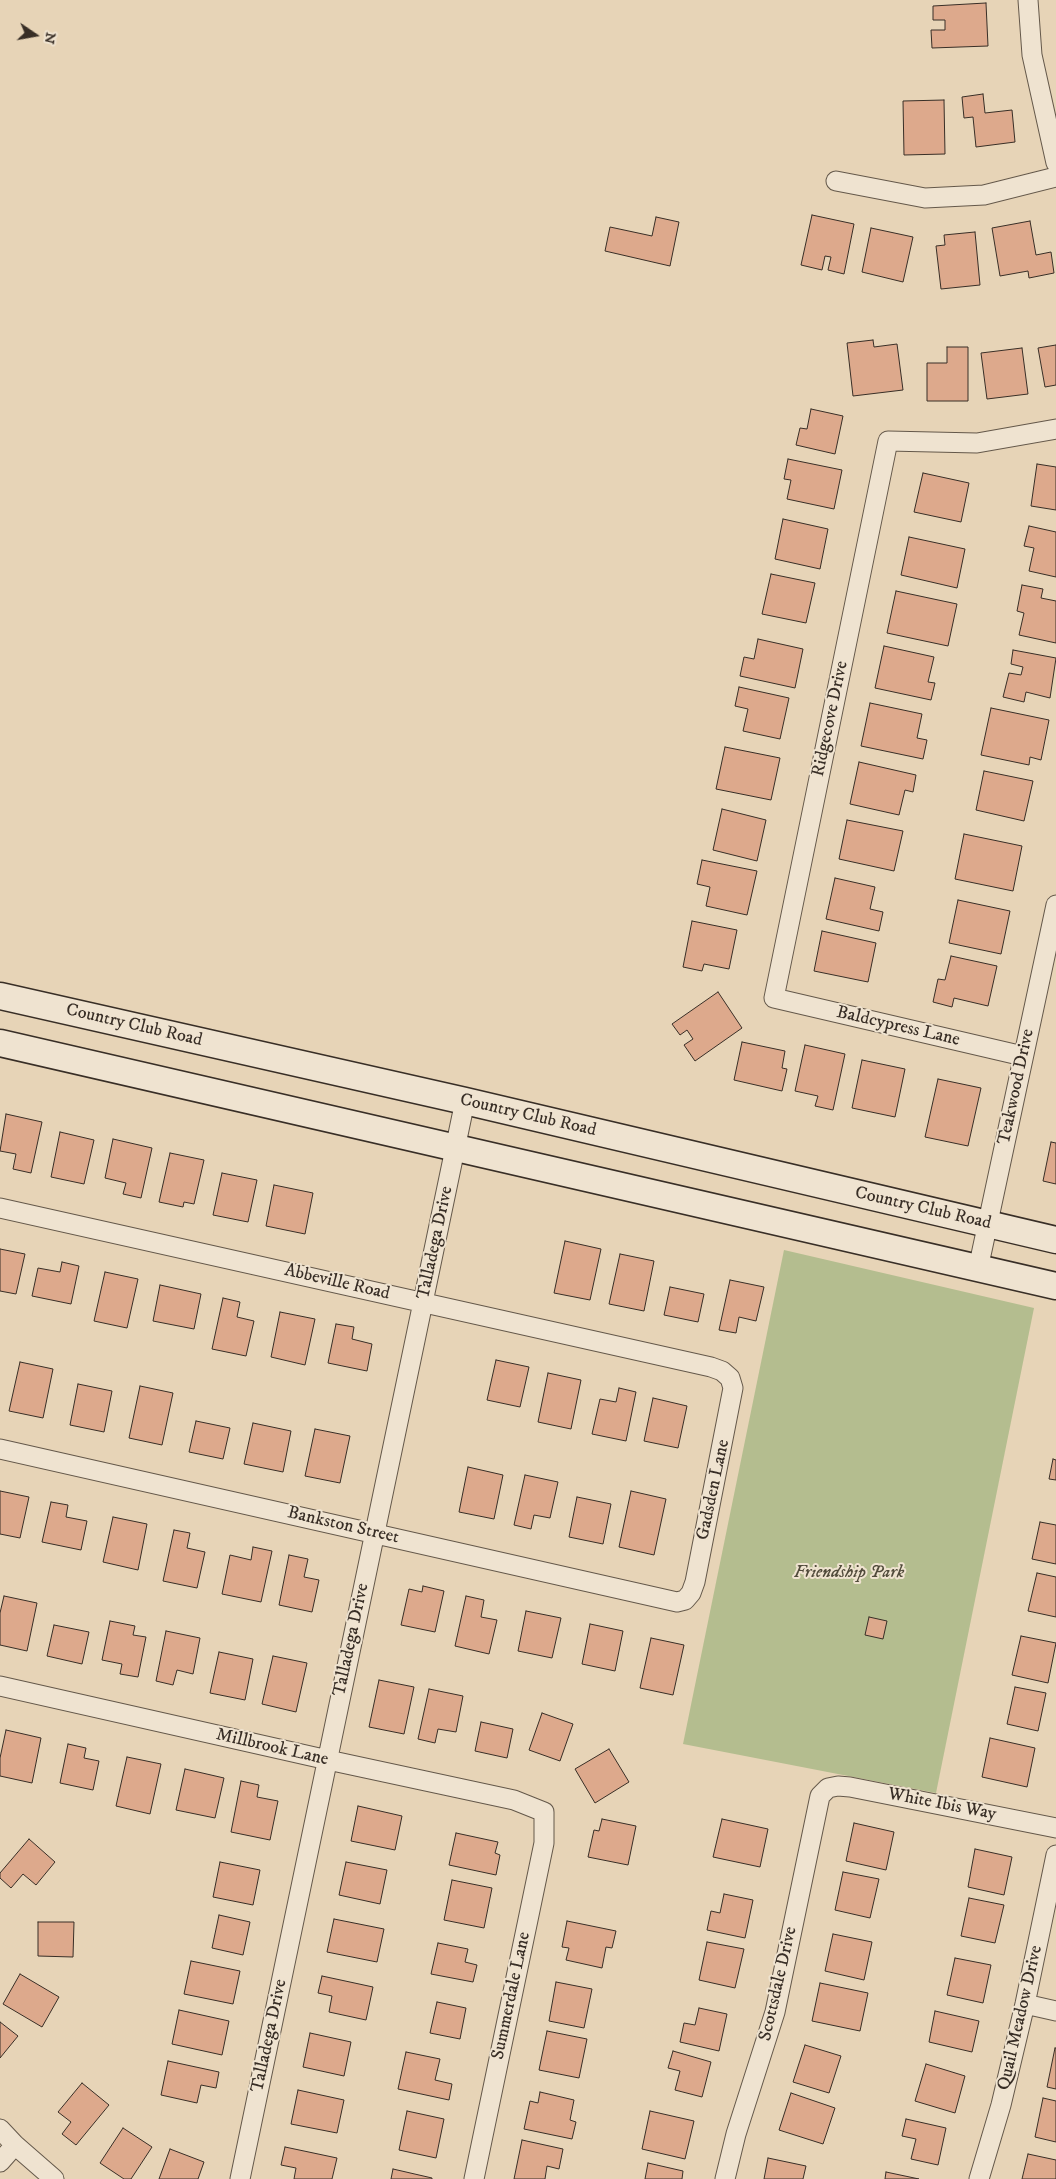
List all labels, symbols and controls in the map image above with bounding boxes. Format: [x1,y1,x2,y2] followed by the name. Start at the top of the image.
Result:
[10,10,60,60] north arrow
[40,31,60,46] text: N
[808,659,854,779] street label: Ridgecove Drive
[64,1000,204,1052] street label: Country Club Road
[834,1002,962,1052] street label: Baldcypress Lane
[994,1027,1040,1147] street label: Teakwood Drive
[458,1090,598,1142] street label: Country Club Road
[853,1183,993,1235] street label: Country Club Road
[413,1185,459,1301] street label: Talladega Drive
[282,1260,392,1306] street label: Abbeville Road
[693,1438,735,1542] street label: Gadsden Lane
[285,1503,401,1549] street label: Bankston Street
[794,1562,904,1584] park label: Friendship Park
[329,1582,375,1698] street label: Talladega Drive
[214,1725,330,1771] street label: Millbrook Lane
[886,1784,998,1826] street label: White Ibis Way
[755,1925,803,2043] street label: Scottsdale Drive
[488,1930,536,2062] street label: Summerdale Lane
[994,1943,1048,2093] street label: Quail Meadow Drive
[247,1978,293,2094] street label: Talladega Drive

